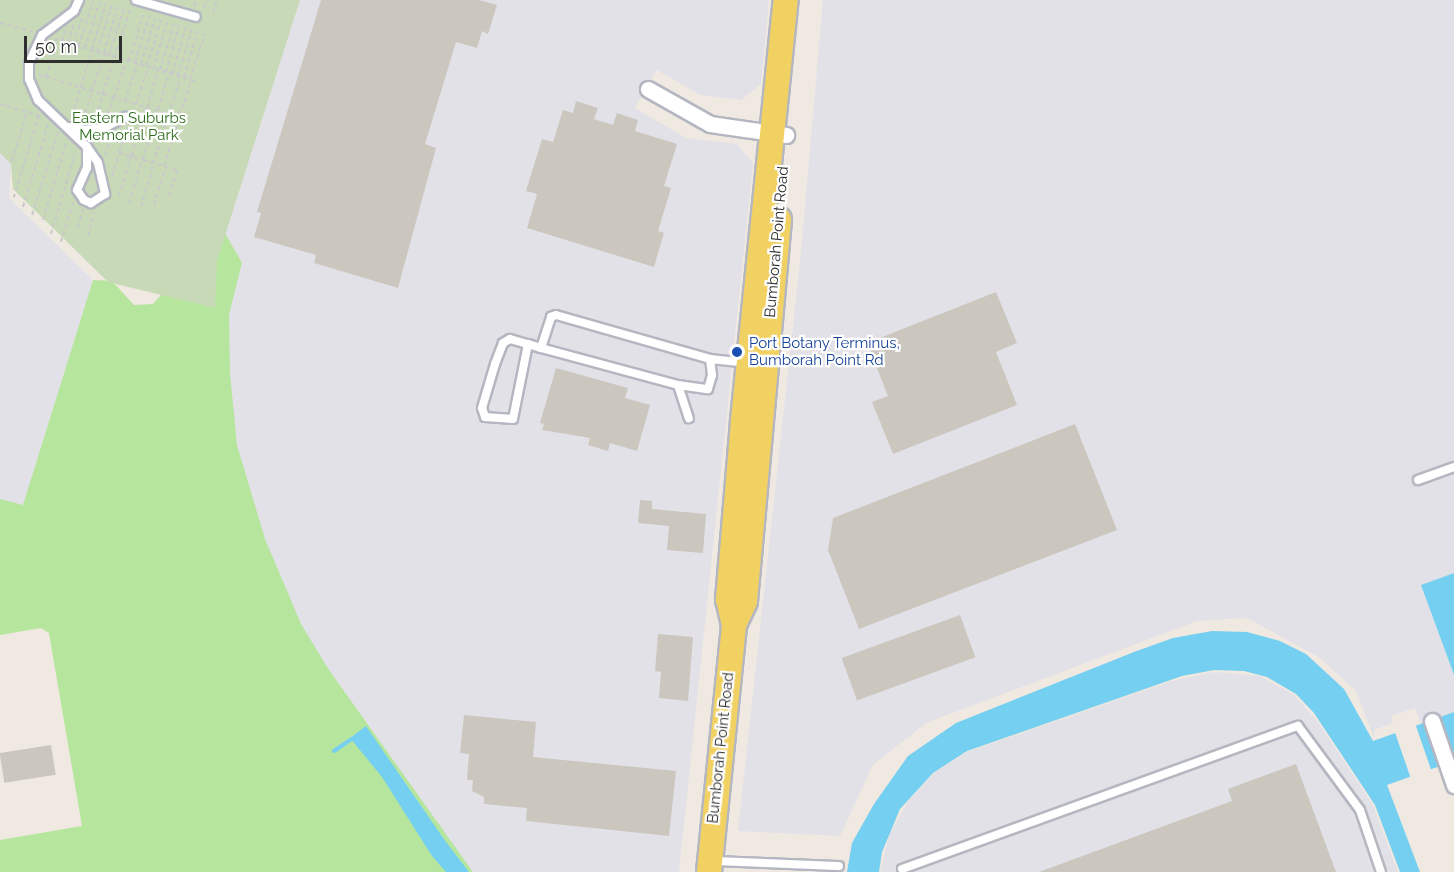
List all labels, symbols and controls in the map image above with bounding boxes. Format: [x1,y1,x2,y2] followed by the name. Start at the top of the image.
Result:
[27,24,124,62] scale bar
[35,36,77,57] text: 50 m
[72,109,186,144] park label: Eastern Suburbs Memorial Park
[761,166,793,318] street label: Bumborah Point Road
[749,334,901,369] place label: Port Botany Terminus, Bumborah Point Rd
[730,345,744,359] marker: Port Botany Terminus, Bumborah Point Rd
[704,672,738,824] street label: Bumborah Point Road

